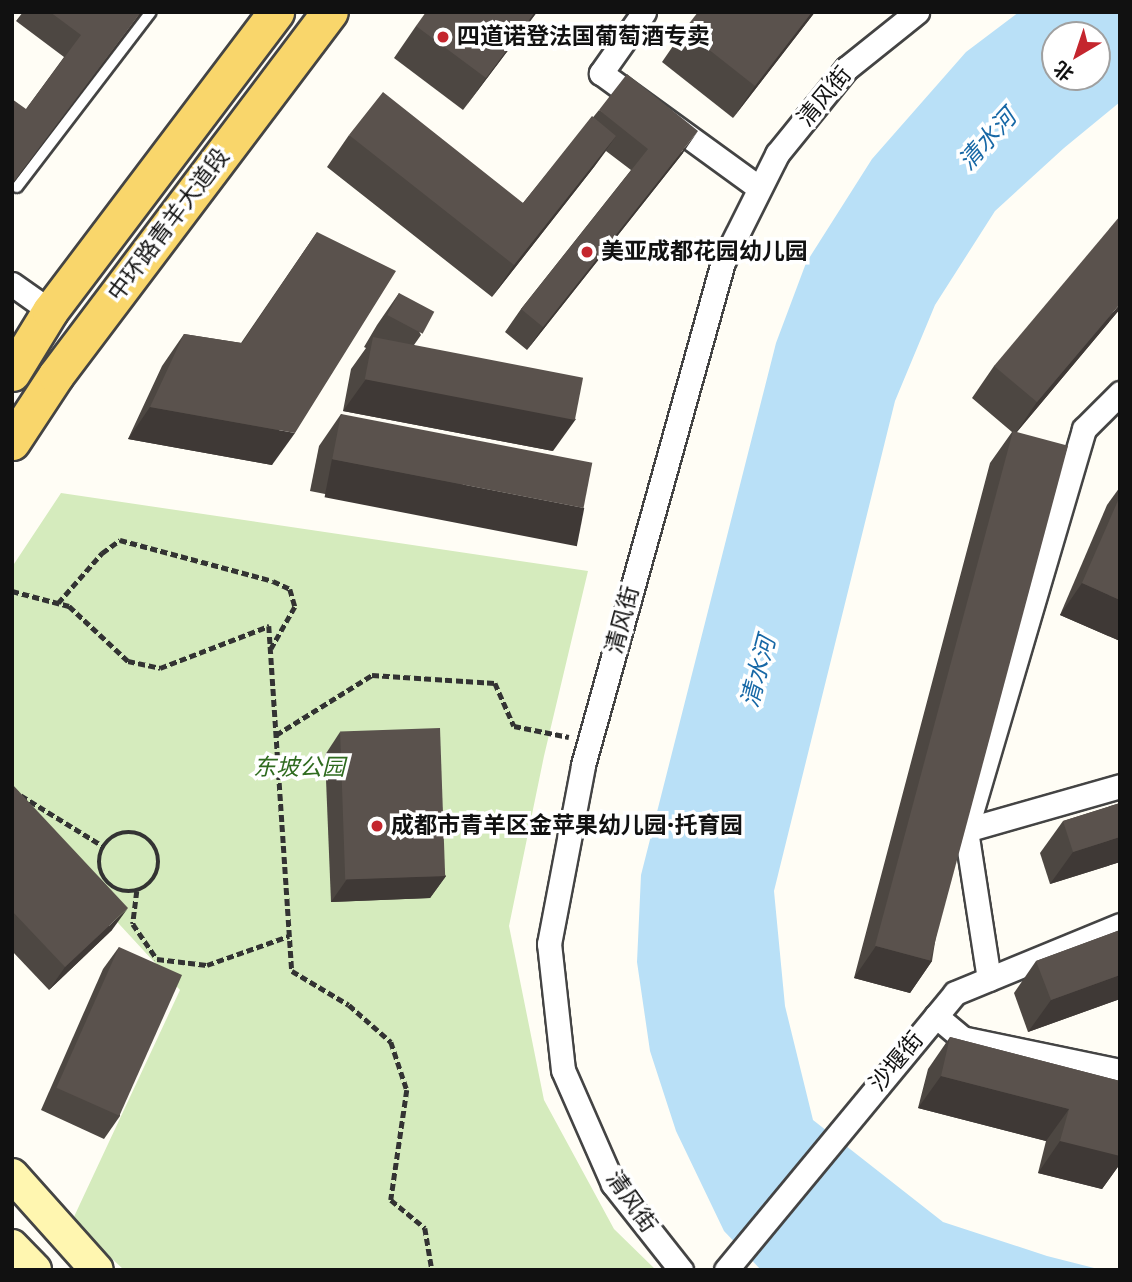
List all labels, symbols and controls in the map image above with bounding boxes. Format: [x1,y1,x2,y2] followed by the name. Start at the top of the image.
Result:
[1041,21,1111,91] north arrow
[457,23,710,51] place label: 四道诺登法国葡萄酒专卖
[435,29,451,45] marker: 四道诺登法国葡萄酒专卖
[1049,56,1078,86] text: 北
[792,62,858,132] street label: 清风街
[953,104,1023,176] water label: 清水河
[103,143,235,307] street label: 中环路青羊大道段
[601,238,808,266] place label: 美亚成都花园幼儿园
[579,244,595,260] marker: 美亚成都花园幼儿园
[601,583,645,657] street label: 清风街
[736,633,782,711] water label: 清水河
[253,754,345,782] park label: 东坡公园
[391,812,743,840] place label: 成都市青羊区金苹果幼儿园·托育园
[369,818,385,834] marker: 成都市青羊区金苹果幼儿园·托育园
[864,1027,930,1097] street label: 沙堰街
[600,1166,662,1238] street label: 清风街

